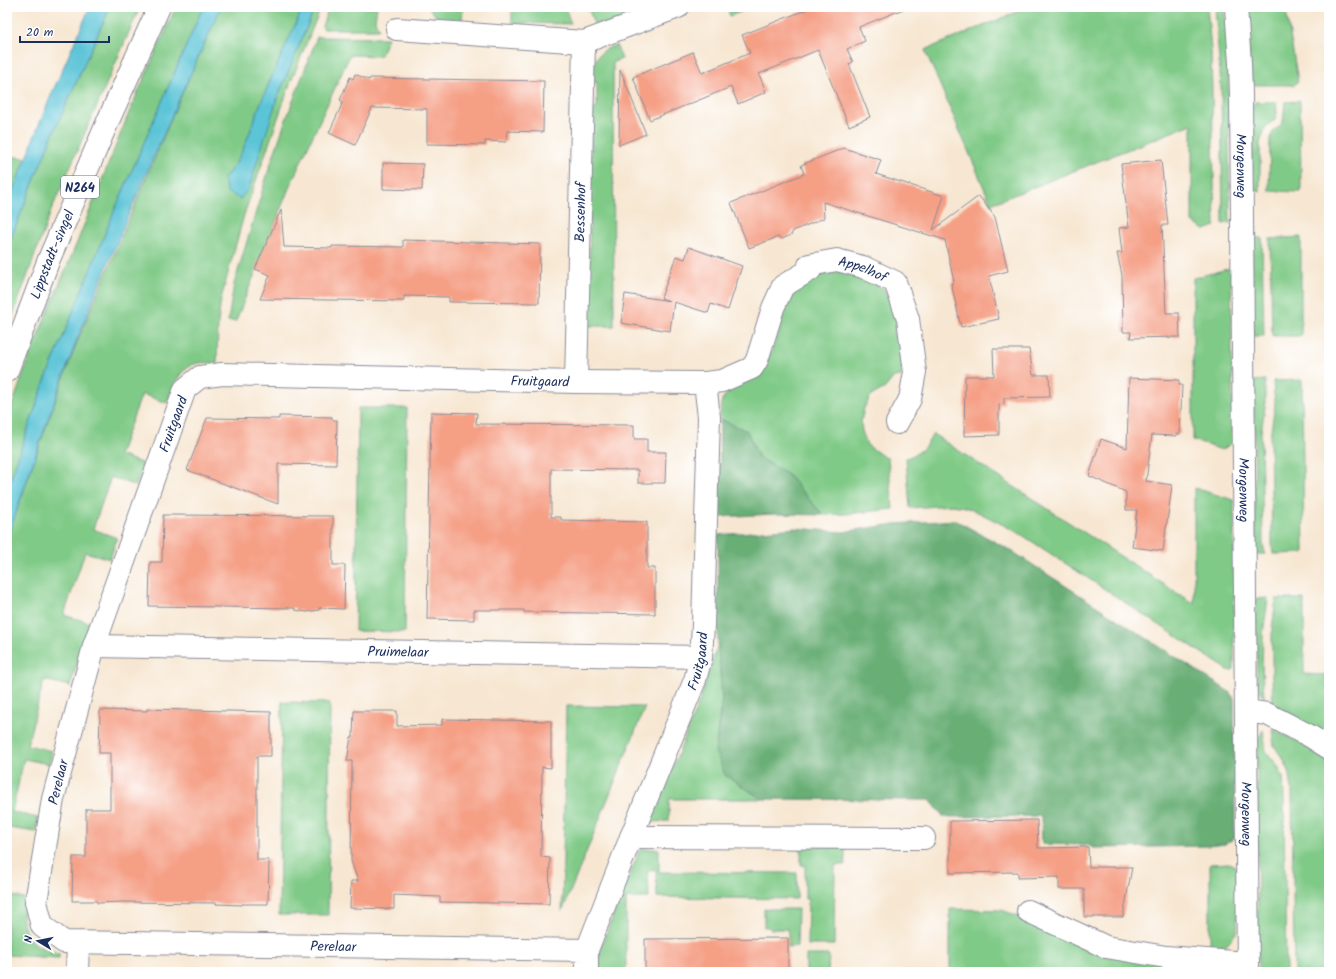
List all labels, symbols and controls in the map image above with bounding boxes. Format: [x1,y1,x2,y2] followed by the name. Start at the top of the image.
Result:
[20,18,109,44] scale bar
[26,23,54,42] text: 20 m
[1229,133,1252,198] street label: Morgenweg
[61,176,99,198] road number: N264
[569,180,593,242] street label: Bessenhof
[25,206,81,302] street label: Lippstadt-singel
[836,251,892,290] street label: Appelhof
[510,370,571,394] street label: Fruitgaard
[154,392,195,456] street label: Fruitgaard
[1232,457,1254,522] street label: Morgenweg
[682,631,715,694] street label: Fruitgaard
[367,641,430,664] street label: Pruimelaar
[43,756,76,807] street label: Perelaar
[1234,781,1257,846] street label: Morgenweg
[18,921,58,961] north arrow
[20,934,39,944] text: N
[310,936,358,958] street label: Perelaar

